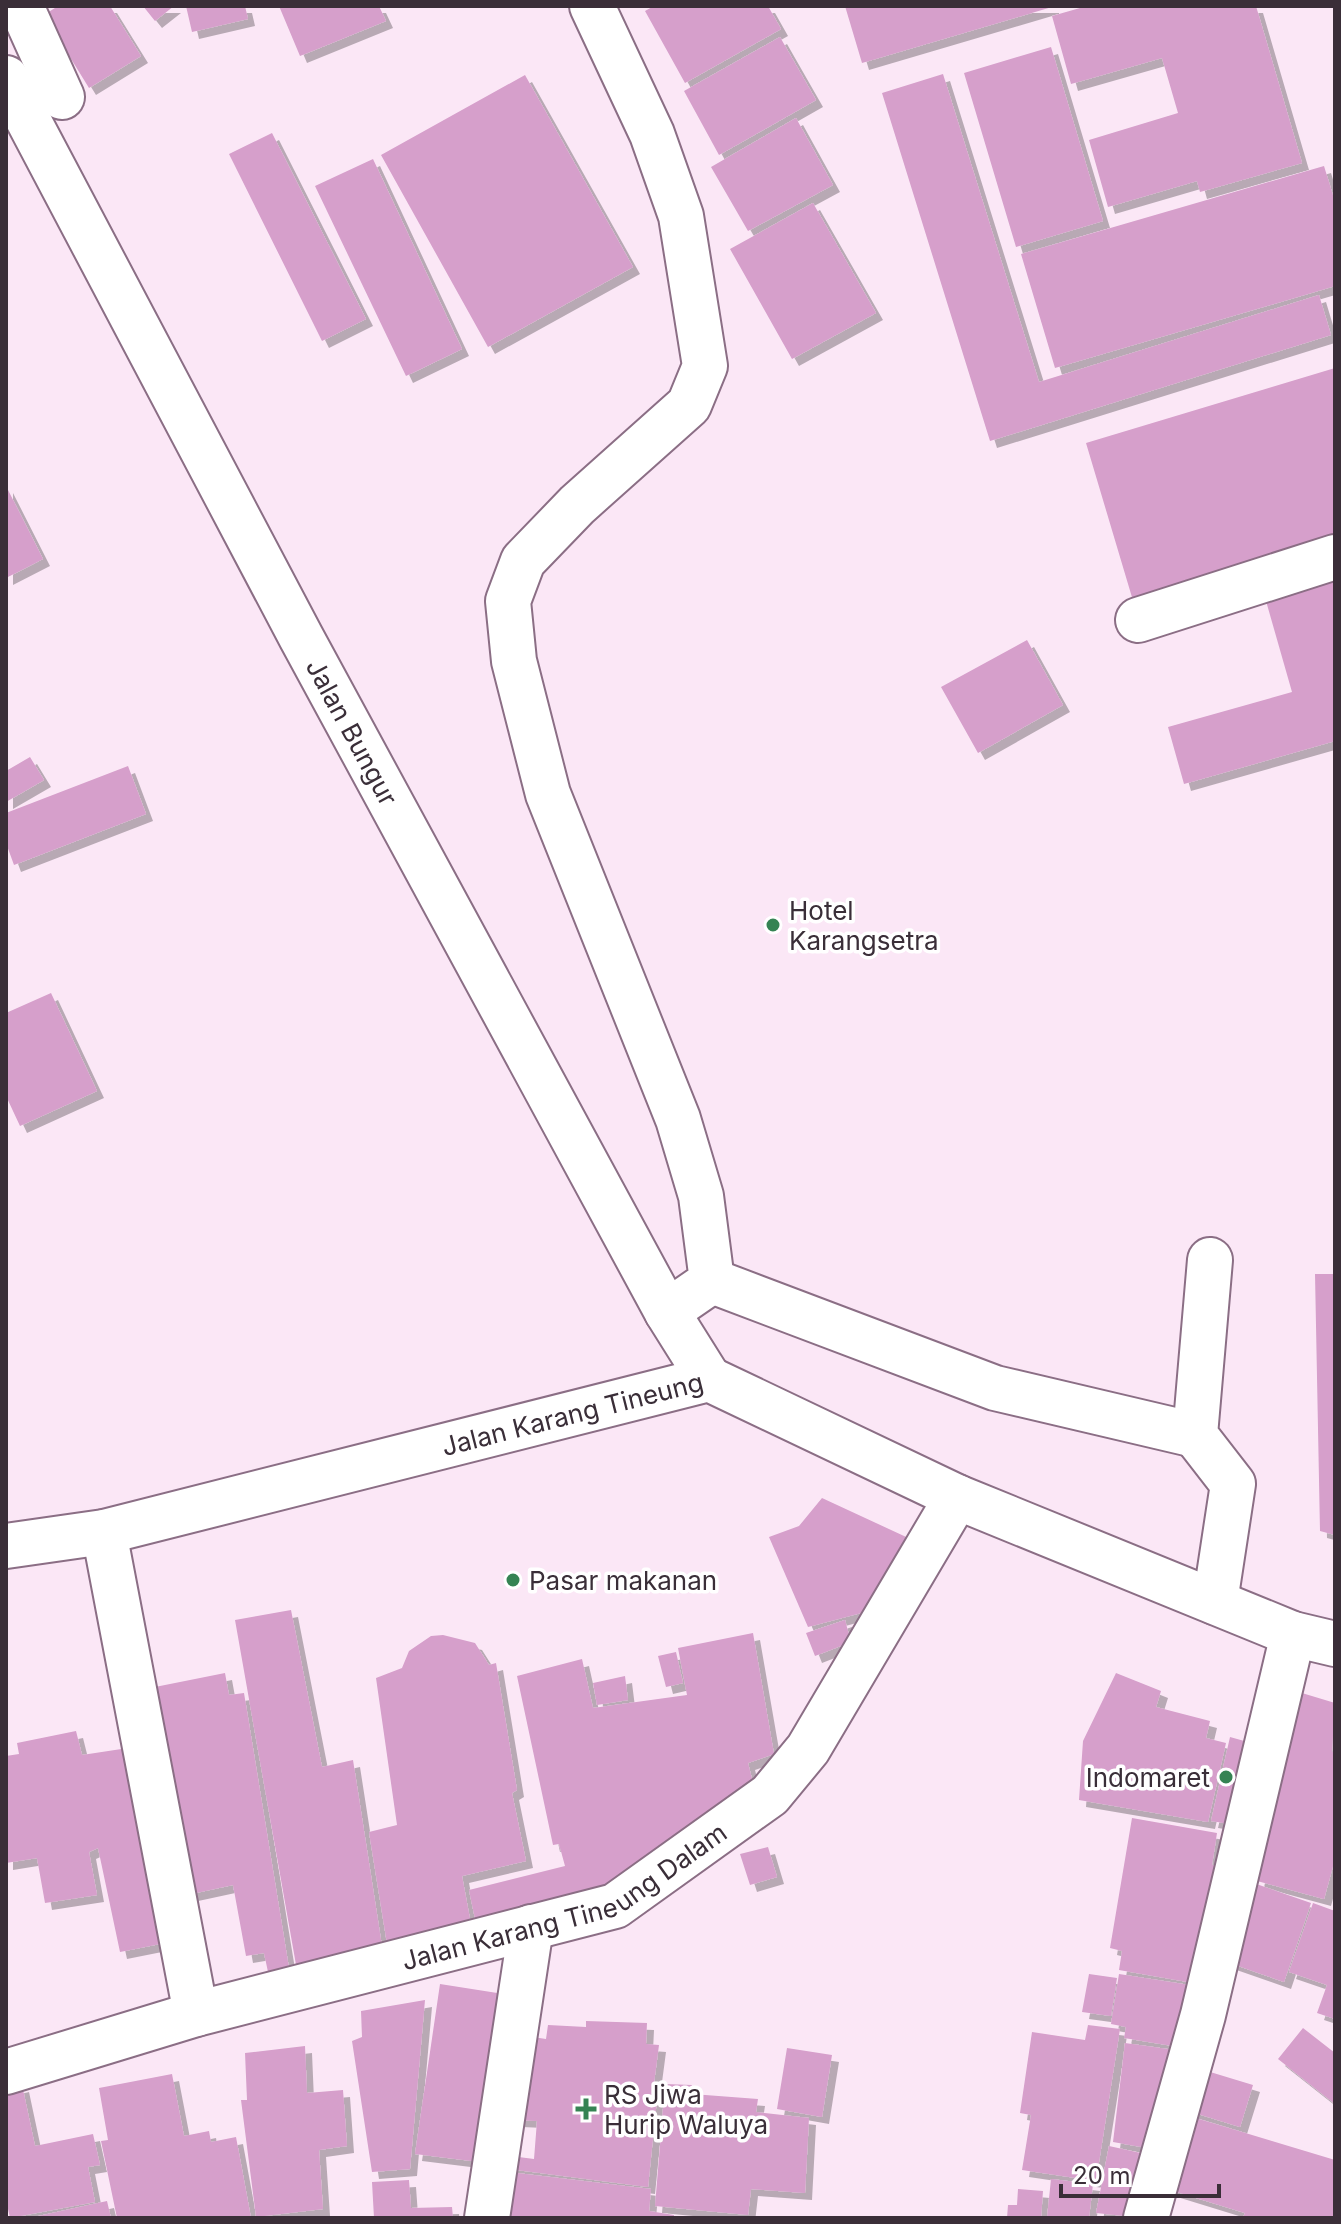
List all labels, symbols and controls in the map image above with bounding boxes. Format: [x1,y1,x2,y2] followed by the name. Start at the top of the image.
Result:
[300,653,405,811] street label: Jalan Bungur
[789,895,939,956] place label: Hotel Karangsetra
[764,916,782,934] marker: Hotel Karangsetra
[438,1366,706,1462] street label: Jalan Karang Tineung
[529,1565,717,1596] place label: Pasar makanan
[504,1571,522,1589] marker: Pasar makanan
[1086,1762,1210,1793] place label: Indomaret
[1217,1768,1235,1786] marker: Indomaret
[398,1816,732,1976] street label: Jalan Karang Tineung Dalam
[604,2079,768,2140] place label: RS Jiwa Hurip Waluya
[575,2098,597,2120] marker: RS Jiwa Hurip Waluya
[1061,2148,1219,2198] scale bar
[1073,2161,1131,2190] text: 20 m

